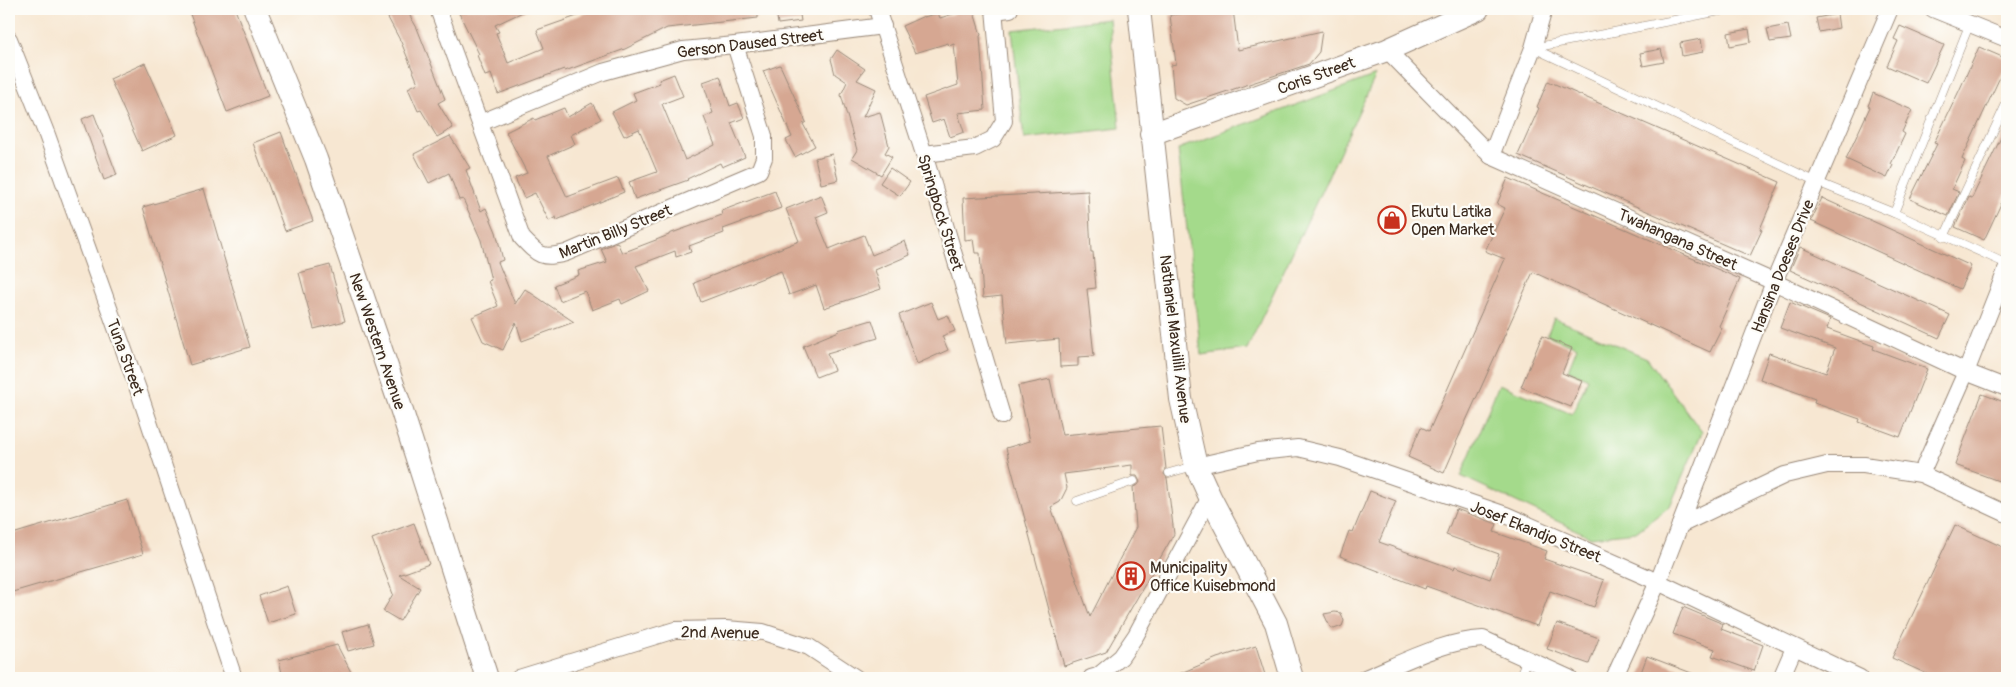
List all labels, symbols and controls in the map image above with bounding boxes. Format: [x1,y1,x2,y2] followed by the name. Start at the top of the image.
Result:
[676,25,825,63] street label: Gerson Daused Street
[1275,52,1358,99] street label: Coris Street
[913,152,967,273] street label: Springbock Street
[1747,197,1819,336] street label: Hansina Doeses Drive
[556,200,675,264] street label: Martin Billy Street
[1411,202,1495,240] place label: Ekutu Latika Open Market
[1377,205,1407,235] shop icon: Ekutu Latika Open Market
[1615,205,1741,275] street label: Twahangana Street
[1155,254,1195,425] street label: Nathaniel Maxuilili Avenue
[344,270,410,412] street label: New Western Avenue
[102,316,148,399] street label: Tuna Street
[1467,497,1604,567] street label: Josef Ekandjo Street
[1150,558,1276,596] place label: Municipality Office Kuisebmond
[1116,561,1146,591] building icon: Municipality Office Kuisebmond
[681,622,760,644] street label: 2nd Avenue

